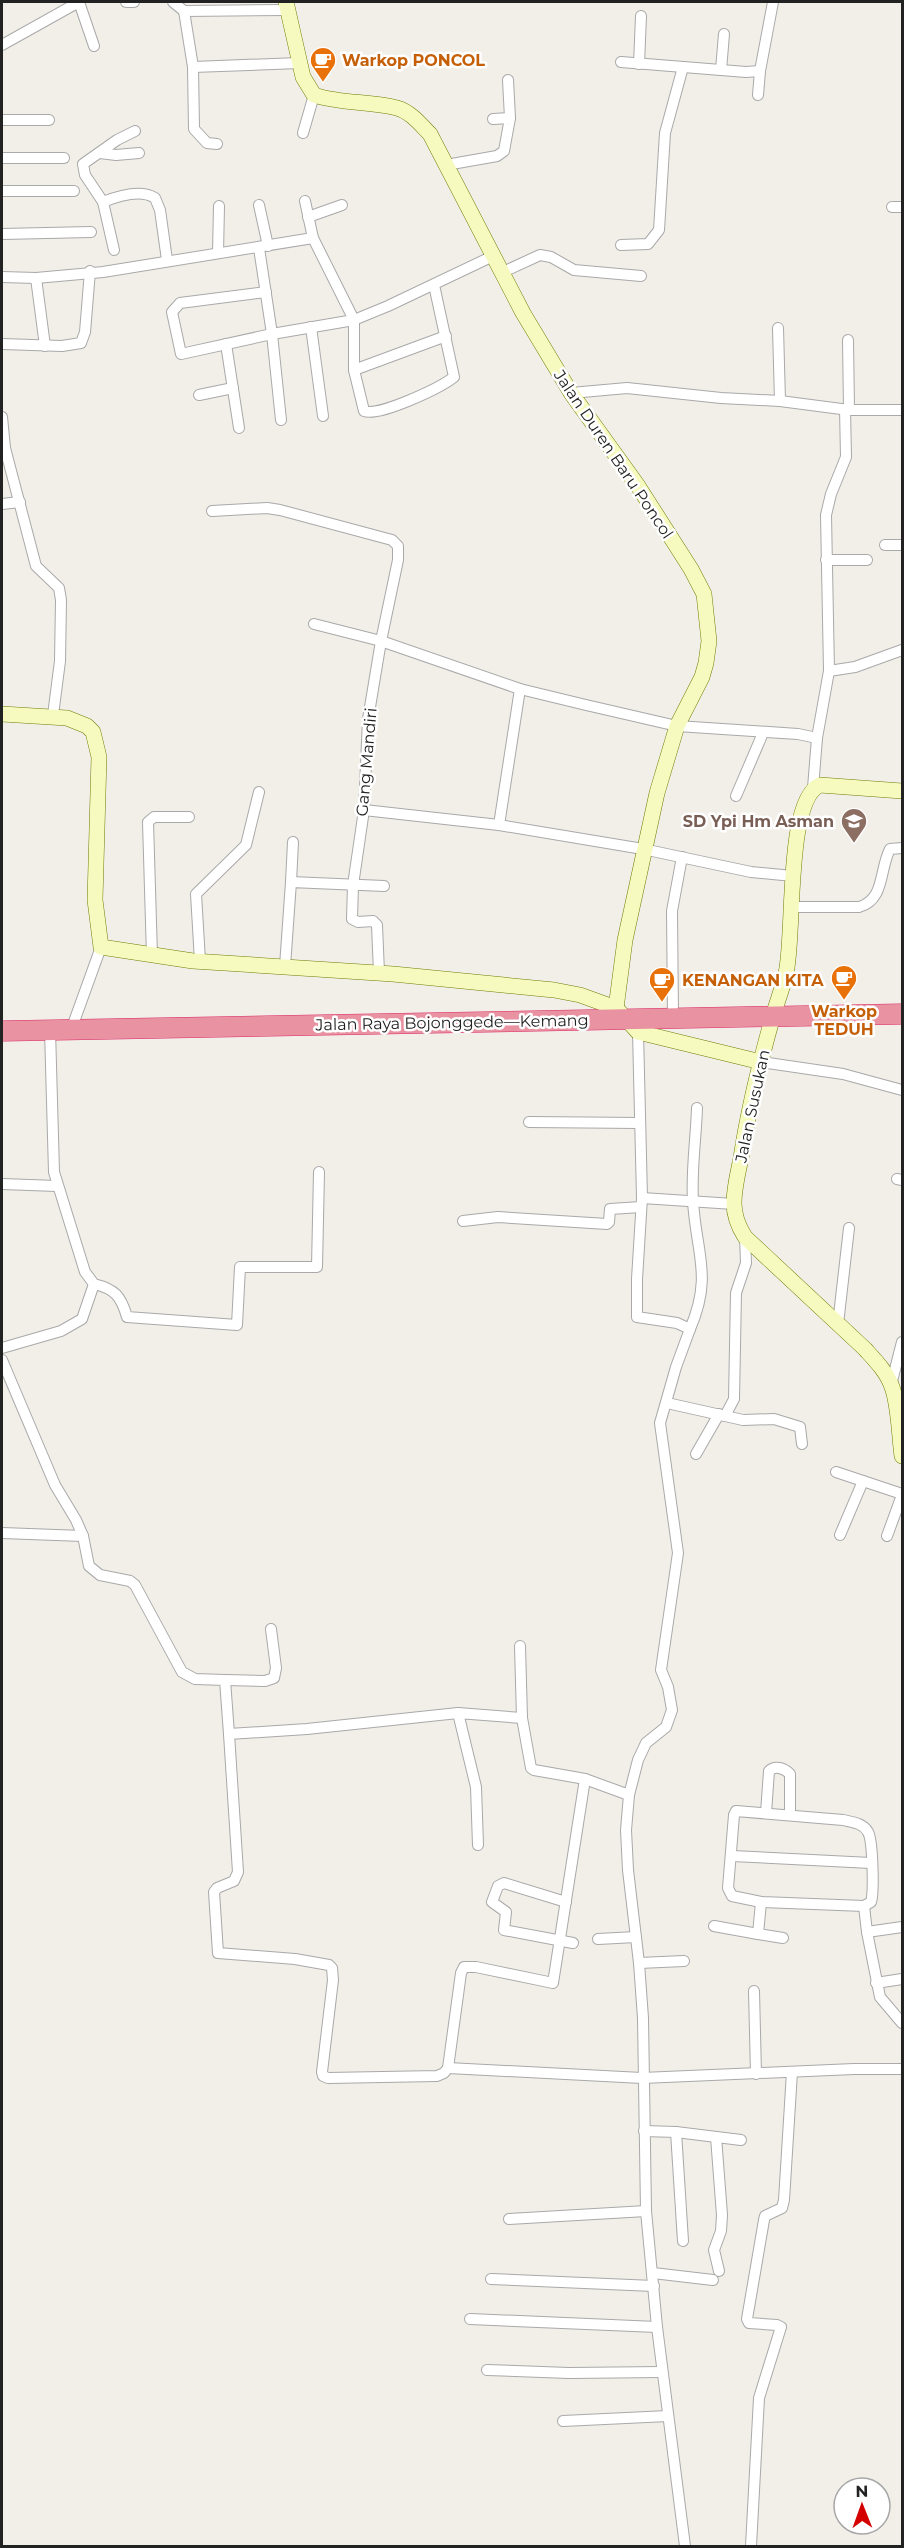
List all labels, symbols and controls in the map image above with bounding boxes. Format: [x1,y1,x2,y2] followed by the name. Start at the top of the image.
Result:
[308,45,338,83] cafe icon: Warkop PONCOL
[342,51,485,70] place label: Warkop PONCOL
[549,366,677,542] street label: Jalan Duren Baru Poncol
[352,707,381,817] street label: Gang Mandiri
[839,806,869,844] school or university icon: SD Ypi Hm Asman
[683,812,834,831] place label: SD Ypi Hm Asman
[829,963,859,1001] cafe icon: Warkop TEDUH
[647,965,677,1003] cafe icon: KENANGAN KITA
[682,971,824,990] place label: KENANGAN KITA
[811,1002,877,1039] place label: Warkop TEDUH
[314,1011,589,1034] street label: Jalan Raya Bojonggede—Kemang
[731,1048,774,1165] street label: Jalan Susukan
[832,2476,892,2536] north arrow
[855,2482,868,2501] text: N

